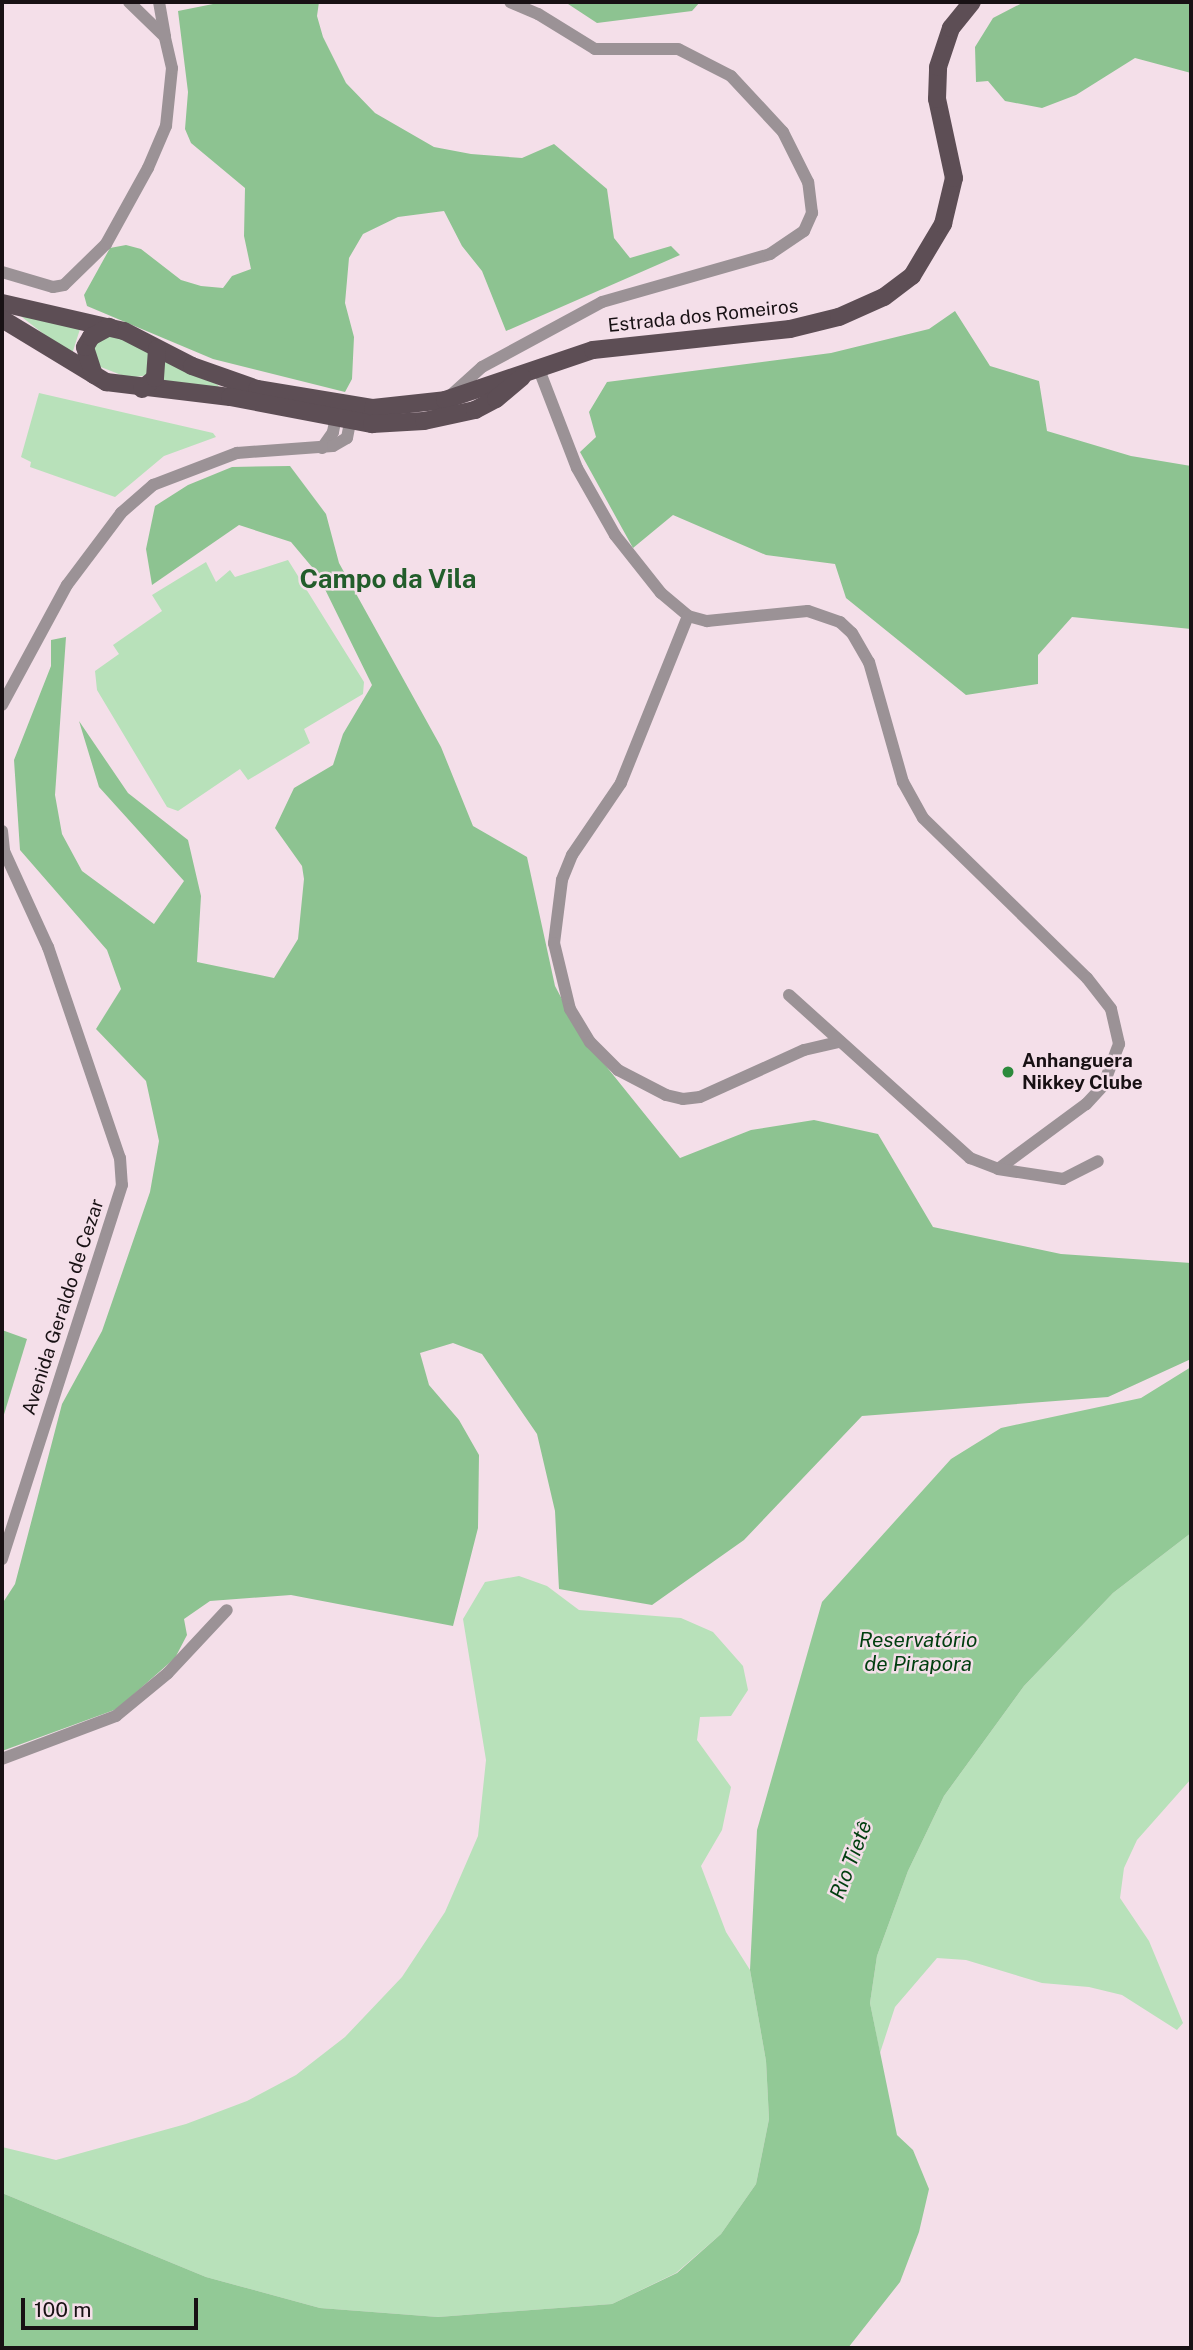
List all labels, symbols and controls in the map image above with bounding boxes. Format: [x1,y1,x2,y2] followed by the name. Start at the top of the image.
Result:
[607,295,799,337] street label: Estrada dos Romeiros
[299,563,477,595] district label: Campo da Vila
[1022,1050,1143,1094] place label: Anhanguera Nikkey Clube
[1000,1064,1016,1080] marker: Anhanguera Nikkey Clube
[17,1196,109,1418] street label: Avenida Geraldo de Cezar
[859,1627,977,1677] water label: Reservatório de Pirapora
[824,1817,878,1903] water label: Rio Tietê
[24,2284,201,2328] scale bar
[34,2297,91,2322] text: 100 m

